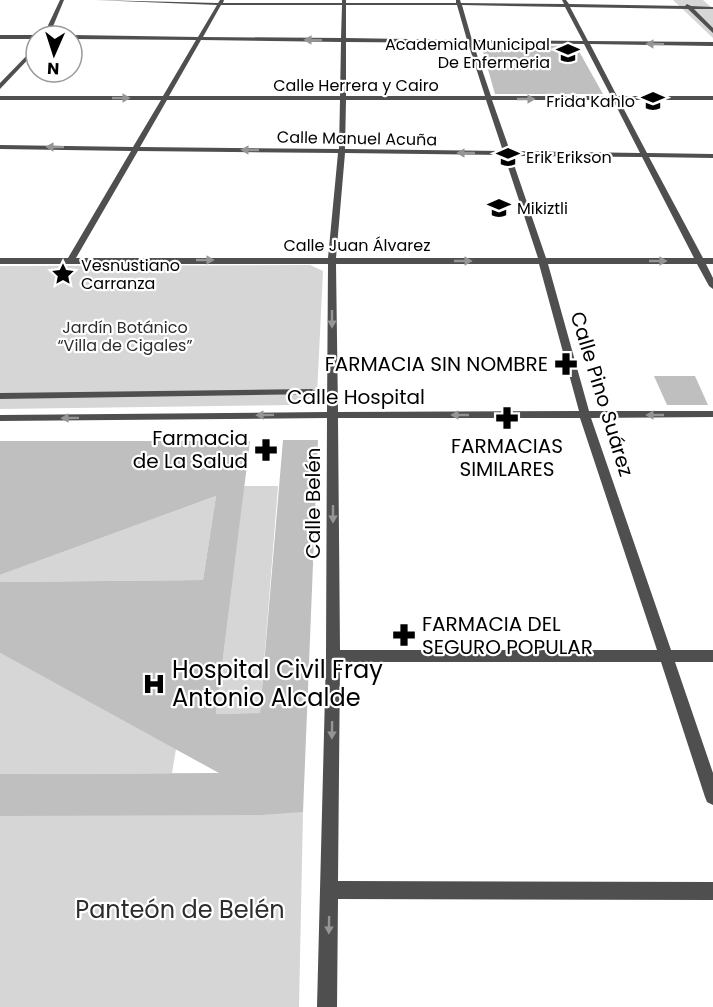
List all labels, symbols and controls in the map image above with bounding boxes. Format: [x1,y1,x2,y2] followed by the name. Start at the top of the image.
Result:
[24,24,84,84] north arrow
[385,33,550,74] place label: Academia Municipal De Enfermeria
[303,35,322,45] one-way arrow
[645,39,664,49] one-way arrow
[555,40,581,66] school or university icon: Academia Municipal De Enfermeria
[47,57,60,80] text: N
[273,74,439,97] street label: Calle Herrera y Cairo
[640,88,666,114] school or university icon: Frida Kahlo
[546,90,635,113] place label: Frida Kahlo
[112,93,131,103] one-way arrow
[517,94,536,104] one-way arrow
[277,126,437,151] street label: Calle Manuel Acuña
[45,142,64,152] one-way arrow
[495,144,521,170] school or university icon: Erik Erikson
[240,145,259,155] one-way arrow
[526,146,612,169] place label: Erik Erikson
[456,148,475,158] one-way arrow
[486,195,512,221] school or university icon: Mikiztli
[517,197,568,220] place label: Mikiztli
[284,234,430,257] street label: Calle Juan Álvarez
[81,254,180,295] place label: Vesnustiano Carranza
[196,255,215,265] one-way arrow
[454,256,473,266] one-way arrow
[649,256,668,266] one-way arrow
[50,261,76,287] place icon: Vesnustiano Carranza
[564,308,640,480] street label: Calle Pino Suárez
[327,309,337,328] one-way arrow
[57,316,193,357] park label: Jardín Botánico “Villa de Cigales”
[325,350,548,378] place label: FARMACIA SIN NOMBRE
[553,351,579,377] pharmacy icon: FARMACIA SIN NOMBRE
[287,383,425,411] street label: Calle Hospital
[494,405,520,431] pharmacy icon: FARMACIAS SIMILARES
[450,410,469,420] one-way arrow
[645,410,664,420] one-way arrow
[255,411,274,420] one-way arrow
[60,413,79,422] one-way arrow
[133,424,248,475] place label: Farmacia de La Salud
[451,432,563,483] place label: FARMACIAS SIMILARES
[253,437,279,463] pharmacy icon: Farmacia de La Salud
[299,447,327,559] street label: Calle Belén
[328,504,338,523] one-way arrow
[422,610,593,661] place label: FARMACIA DEL SEGURO POPULAR
[391,622,417,648] pharmacy icon: FARMACIA DEL SEGURO POPULAR
[172,653,383,714] place label: Hospital Civil Fray Antonio Alcalde
[141,671,167,697] hospital icon: Hospital Civil Fray Antonio Alcalde
[327,720,337,739] one-way arrow
[75,893,285,926] park label: Panteón de Belén
[324,915,333,934] one-way arrow

